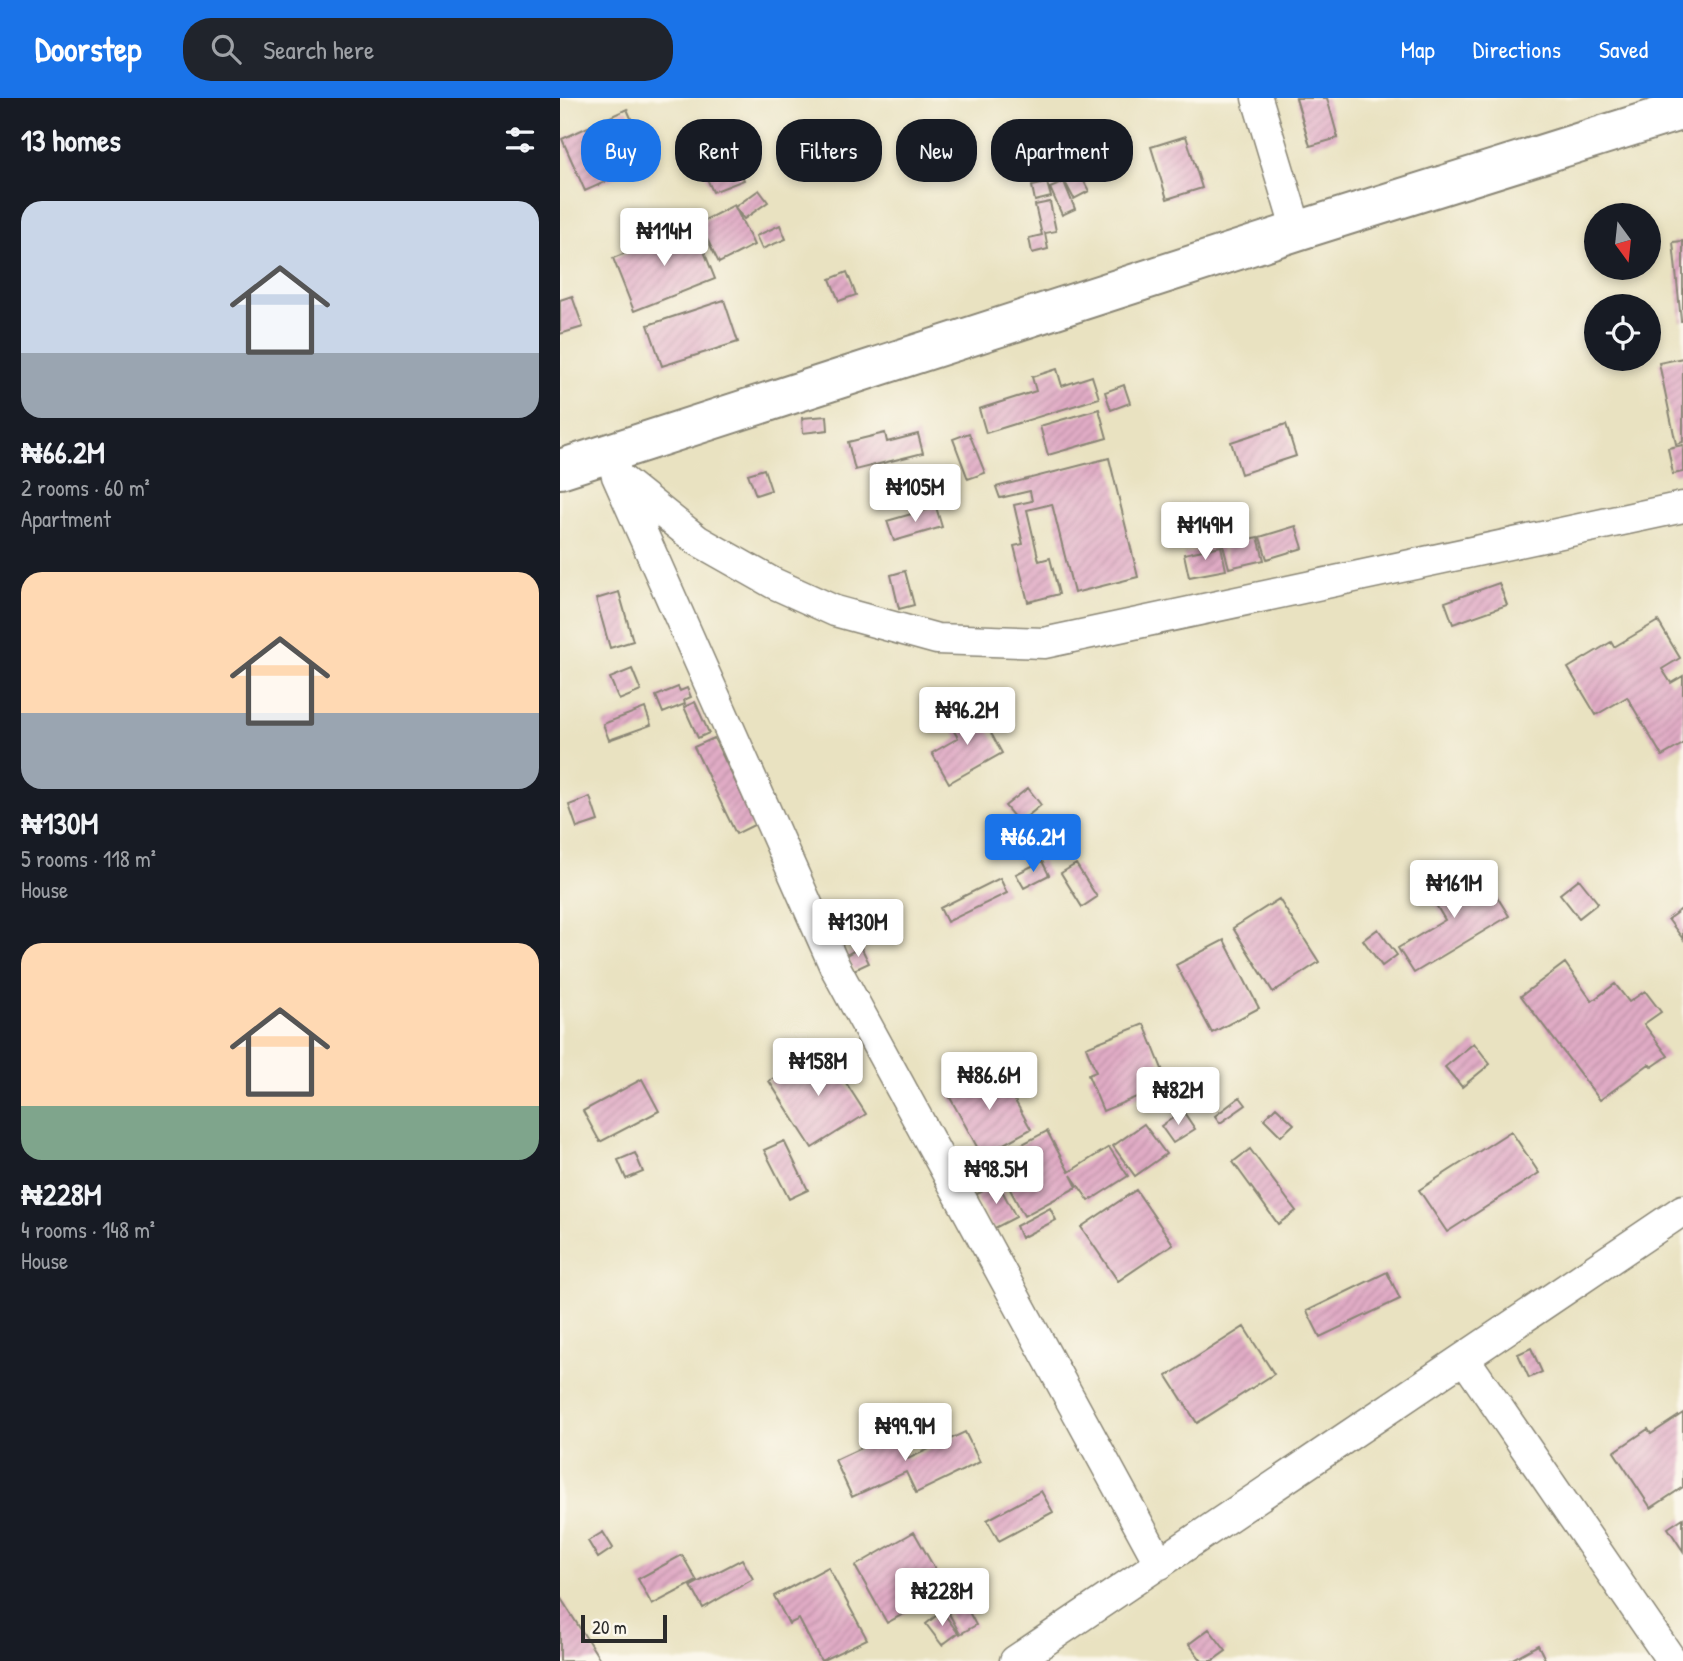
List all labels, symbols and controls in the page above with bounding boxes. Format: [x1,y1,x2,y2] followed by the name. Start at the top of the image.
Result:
[183,18,673,81] search box
[35,27,141,71] text: Doorstep
[207,30,245,68] icon: search
[263,32,374,67] text: Search here
[1401,33,1435,65] text: Map
[1473,33,1561,65] text: Directions
[1599,33,1648,65] text: Saved
[581,119,661,182] chip: Buy
[675,119,762,182] chip: Rent
[776,119,882,182] chip: Filters
[896,119,977,182] chip: New
[991,119,1133,182] chip: Apartment
[21,120,121,160] text: 13 homes
[501,121,539,159] icon: filters
[1584,203,1661,280] north arrow
[1584,203,1661,371] map controls
[615,208,713,268] pin: ₦114M
[636,215,692,246] text: ₦114M
[217,247,343,373] icon: home
[1584,294,1661,371] button: locate
[21,432,105,472] text: ₦66.2M
[866,464,964,524] pin: ₦105M
[886,471,944,502] text: ₦105M
[21,472,150,503] text: 2 rooms · 60 m²
[21,503,111,534] text: Apartment
[1156,503,1254,562] pin: ₦149M
[1177,509,1233,540] text: ₦149M
[217,618,343,744] icon: home
[910,688,1024,747] pin: ₦96.2M
[935,694,999,725] text: ₦96.2M
[21,803,98,843] text: ₦130M
[976,814,1090,874] pin: ₦66.2M
[1001,821,1065,852] text: ₦66.2M
[21,843,156,874] text: 5 rooms · 118 m²
[1405,860,1503,920] pin: ₦161M
[1426,867,1482,898] text: ₦161M
[21,874,68,905] text: House
[809,900,907,959] pin: ₦130M
[828,906,888,937] text: ₦130M
[217,989,343,1115] icon: home
[769,1038,867,1098] pin: ₦158M
[789,1045,847,1076] text: ₦158M
[932,1052,1046,1112] pin: ₦86.6M
[957,1059,1021,1090] text: ₦86.6M
[1137,1068,1219,1127] pin: ₦82M
[1152,1074,1204,1105] text: ₦82M
[939,1146,1053,1206] pin: ₦98.5M
[964,1153,1028,1184] text: ₦98.5M
[21,1174,102,1214] text: ₦228M
[21,1214,155,1245] text: 4 rooms · 148 m²
[21,1245,68,1276] text: House
[848,1404,962,1463] pin: ₦99.9M
[875,1410,935,1441] text: ₦99.9M
[893,1568,991,1628] pin: ₦228M
[911,1575,973,1606] text: ₦228M
[581,1612,667,1644] scale bar
[592,1614,627,1640] text: 20 m

